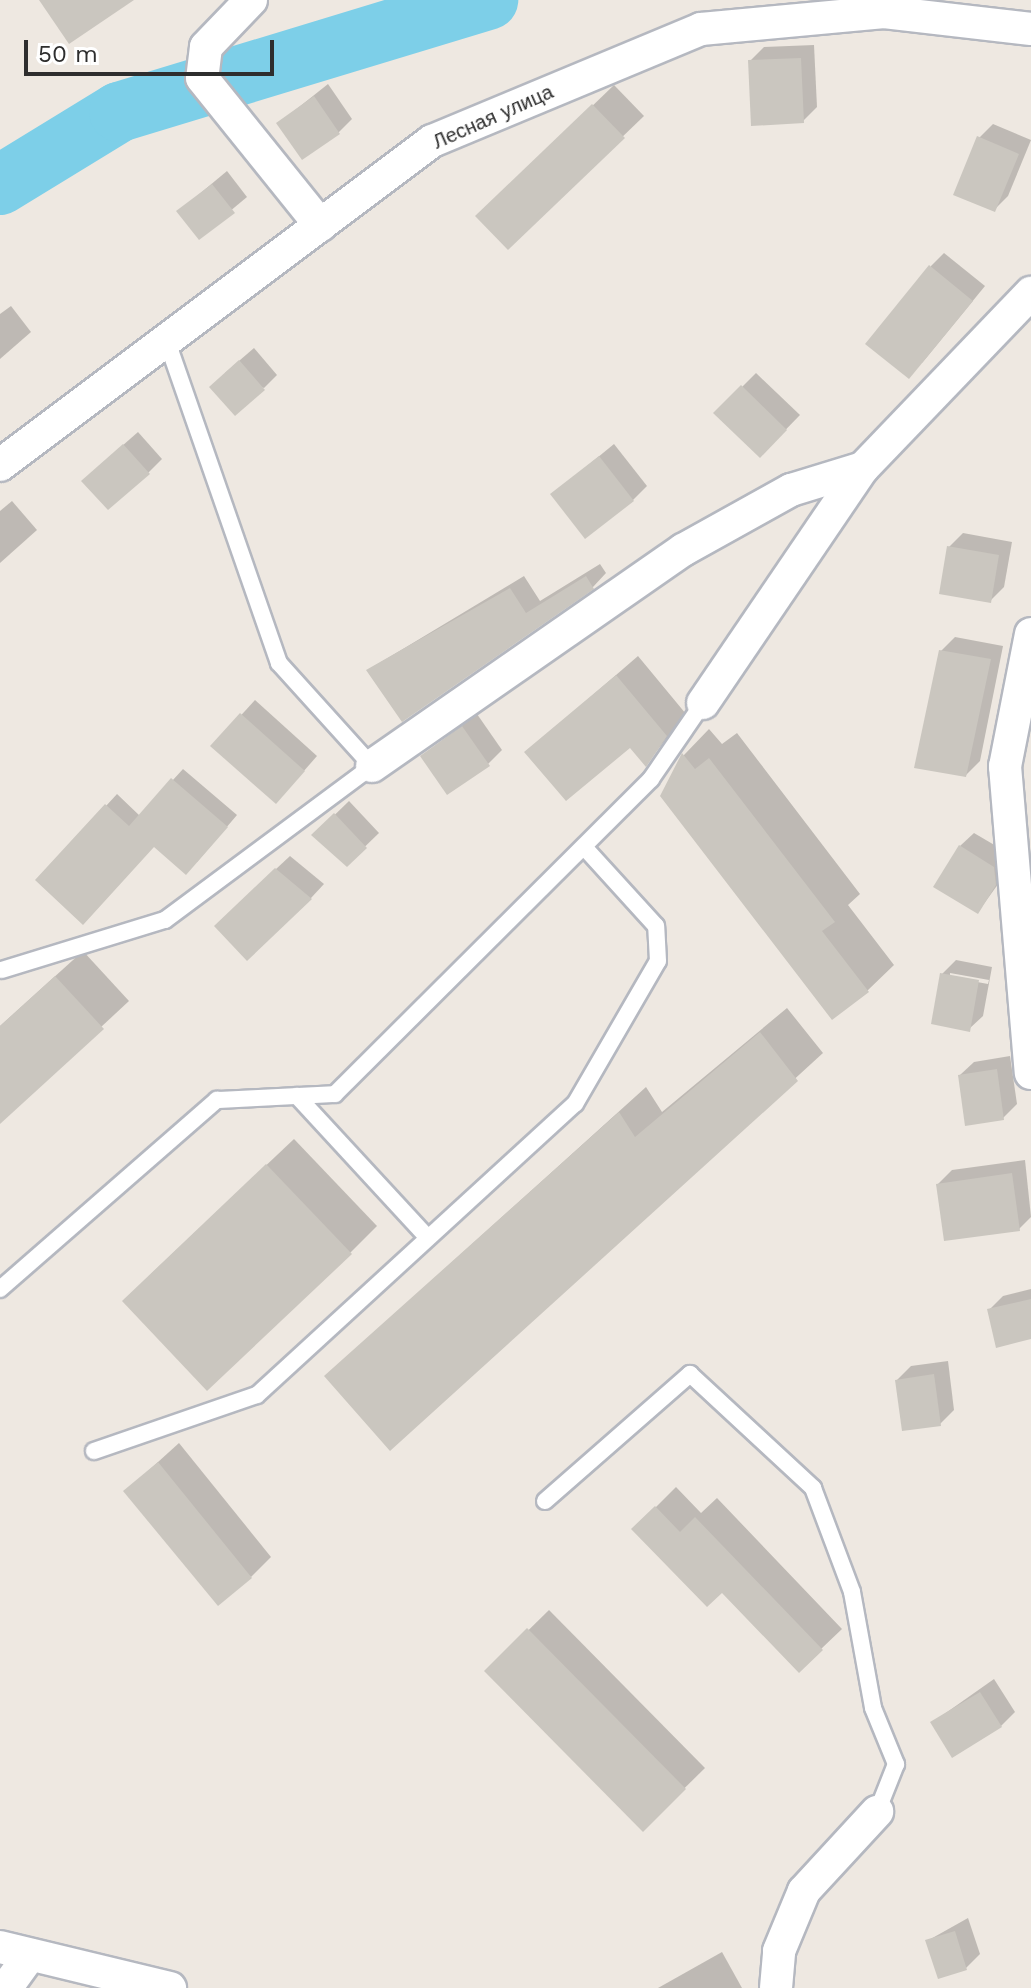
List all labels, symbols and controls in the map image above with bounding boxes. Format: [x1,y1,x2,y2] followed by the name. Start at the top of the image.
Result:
[28,24,278,74] scale bar
[38,40,98,68] text: 50 m
[429,80,557,154] street label: Лесная улица

